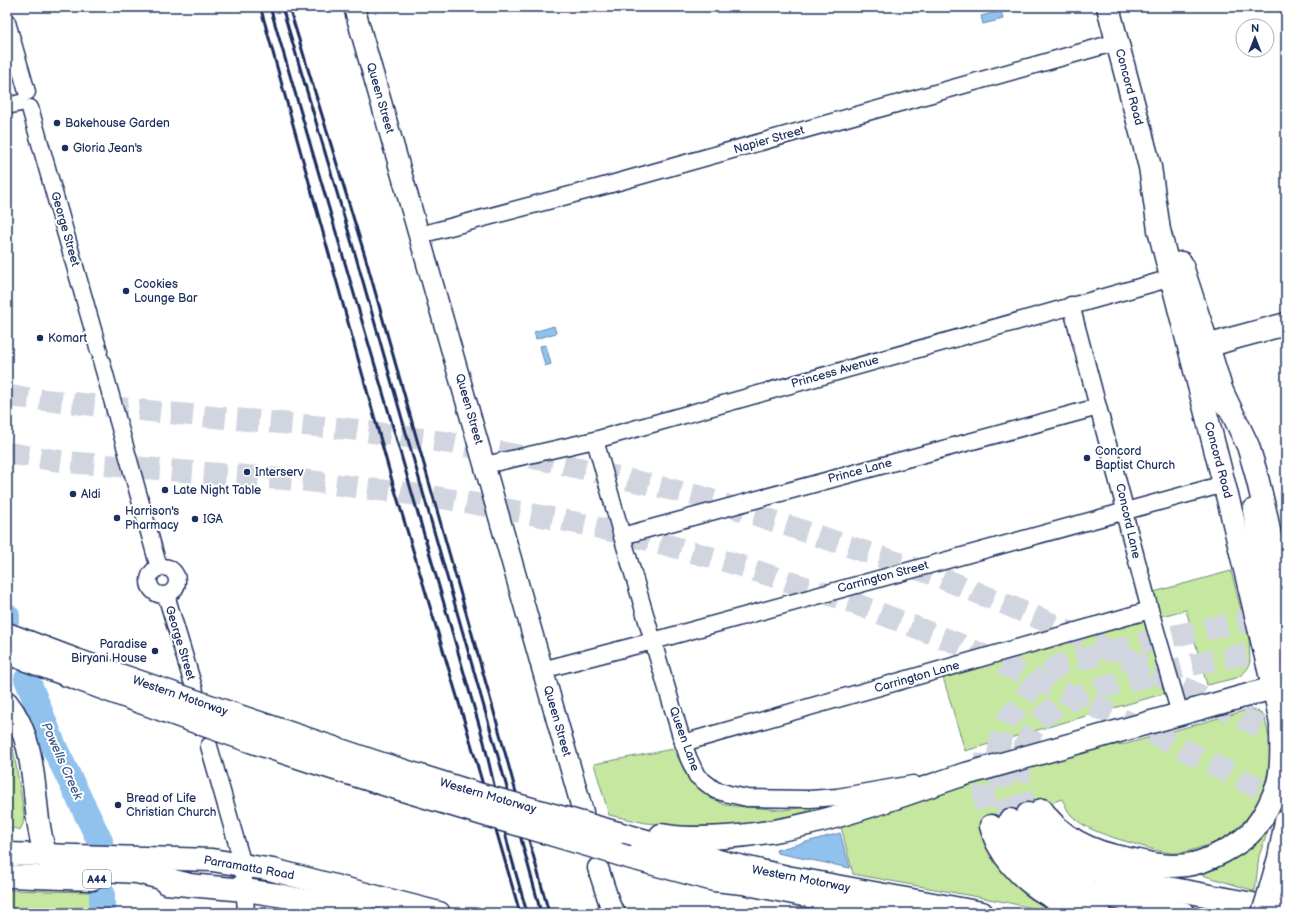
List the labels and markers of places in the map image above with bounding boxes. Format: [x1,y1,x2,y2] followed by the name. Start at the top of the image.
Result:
[65,116,170,131] place label: Bakehouse Garden
[52,118,62,128] marker: Bakehouse Garden
[73,141,142,156] place label: Gloria Jean's
[60,143,70,153] marker: Gloria Jean's
[134,277,198,306] place label: Cookies Lounge Bar
[121,286,131,296] marker: Cookies Lounge Bar
[48,331,88,346] place label: Komart
[35,333,45,343] marker: Komart
[1095,444,1175,473] place label: Concord Baptist Church
[1082,453,1092,463] marker: Concord Baptist Church
[255,465,304,480] place label: Interserv
[242,467,252,477] marker: Interserv
[173,483,261,498] place label: Late Night Table
[160,485,170,495] marker: Late Night Table
[81,487,101,502] place label: Aldi
[68,489,78,499] marker: Aldi
[125,504,179,533] place label: Harrison's Pharmacy
[203,512,224,527] place label: IGA
[112,513,122,523] marker: Harrison's Pharmacy
[190,514,200,524] marker: IGA
[71,637,147,666] place label: Paradise Biryani House
[150,646,160,656] marker: Paradise Biryani House
[126,791,217,820] place label: Bread of Life Christian Church
[113,800,123,810] marker: Bread of Life Christian Church

